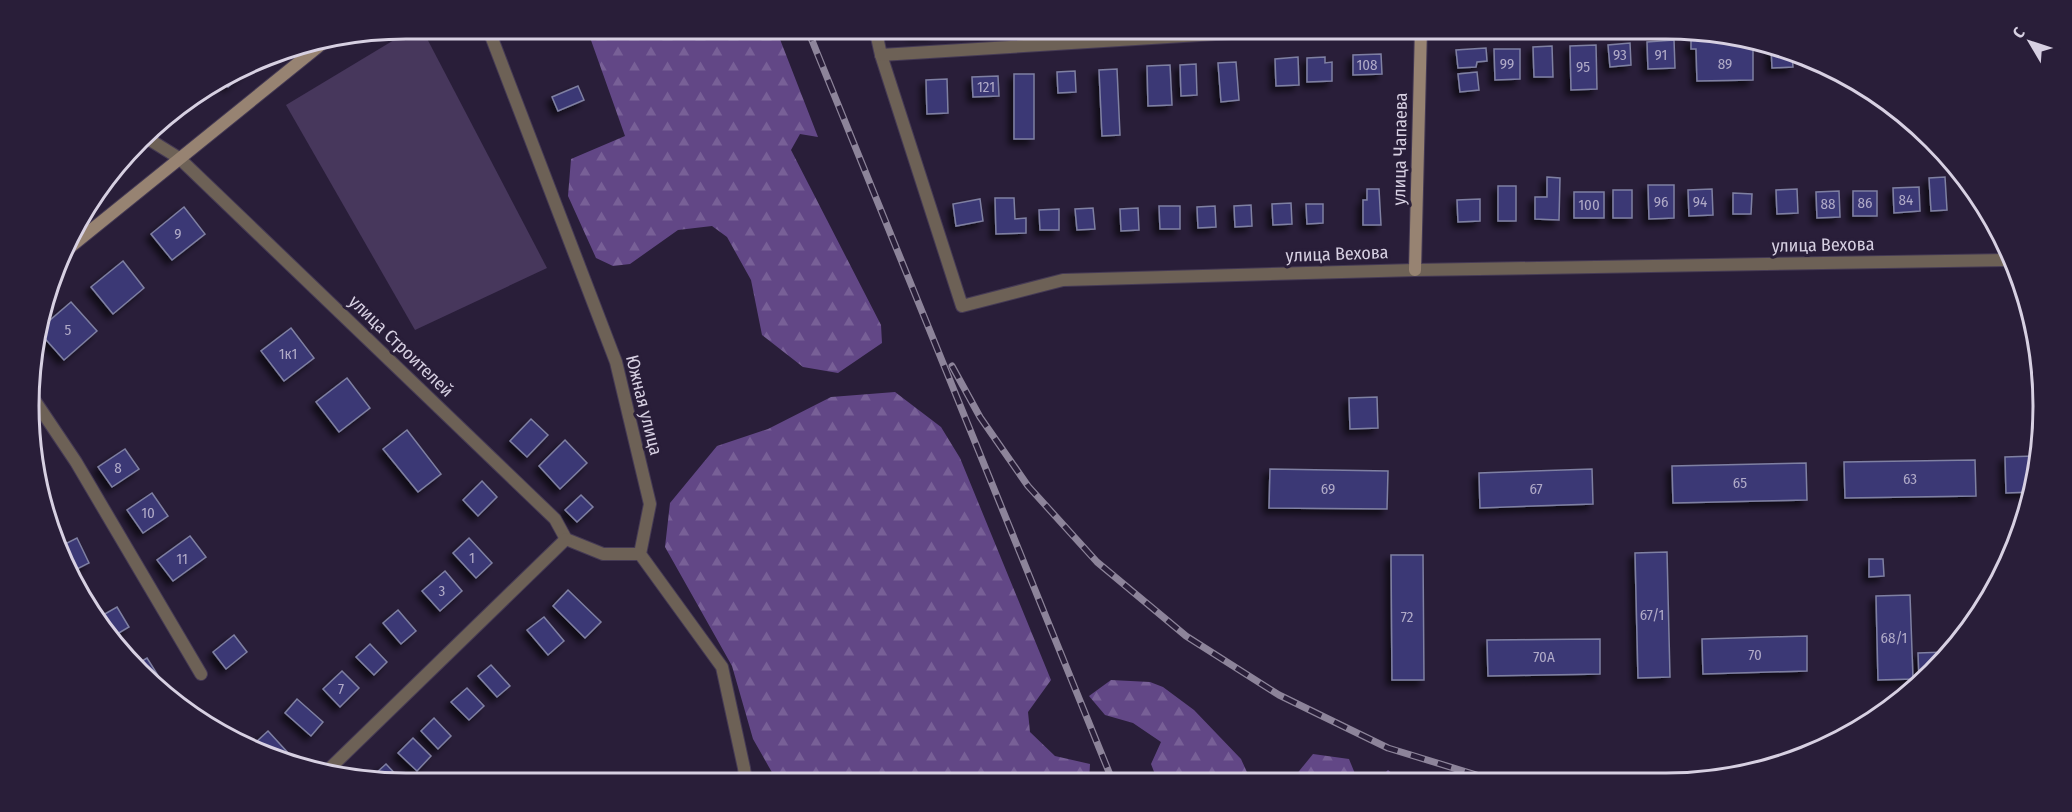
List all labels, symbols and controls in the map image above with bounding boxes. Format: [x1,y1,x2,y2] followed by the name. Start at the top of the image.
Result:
[2000,12,2060,72] north arrow
[2009,23,2029,42] text: С
[1613,46,1627,64] house number: 93
[1655,46,1667,64] house number: 91
[1500,55,1514,73] house number: 99
[1718,55,1732,73] house number: 89
[1356,56,1378,74] house number: 108
[1576,58,1590,76] house number: 95
[977,78,995,96] house number: 121
[1388,92,1412,206] street label: улица Чапаева
[1899,191,1913,209] house number: 84
[1654,193,1668,211] house number: 96
[1693,193,1707,211] house number: 94
[1858,194,1872,212] house number: 86
[1820,195,1836,213] house number: 88
[1578,196,1600,214] house number: 100
[174,225,182,243] house number: 9
[1771,233,1875,257] street label: улица Вехова
[1285,241,1389,267] street label: улица Вехова
[344,291,458,401] street label: улица Строителей
[65,321,72,339] house number: 5
[279,345,297,363] house number: 1к1
[621,353,667,458] street label: Южная улица
[114,459,122,477] house number: 8
[1903,470,1917,488] house number: 63
[1733,474,1747,492] house number: 65
[1321,480,1335,498] house number: 69
[1529,480,1543,498] house number: 67
[141,504,155,522] house number: 10
[469,549,475,567] house number: 1
[176,550,188,568] house number: 11
[439,582,446,600] house number: 3
[1640,606,1664,624] house number: 67/1
[1401,608,1414,626] house number: 72
[1881,629,1907,647] house number: 68/1
[1748,646,1762,664] house number: 70
[1533,648,1555,666] house number: 70А
[338,680,344,698] house number: 7

